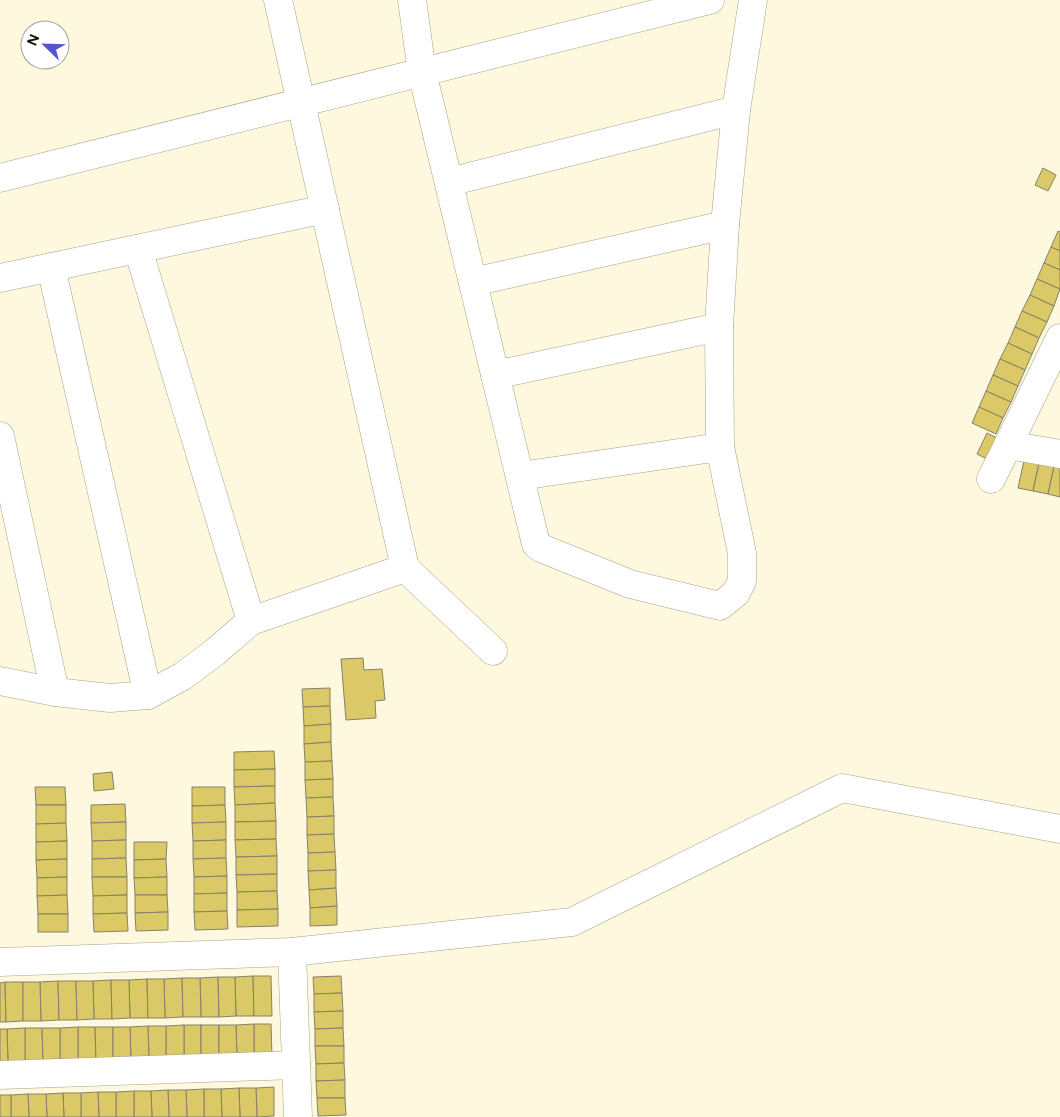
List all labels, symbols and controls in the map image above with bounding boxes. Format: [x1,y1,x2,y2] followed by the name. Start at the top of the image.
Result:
[20,20,70,70] north arrow
[24,32,43,48] text: N

